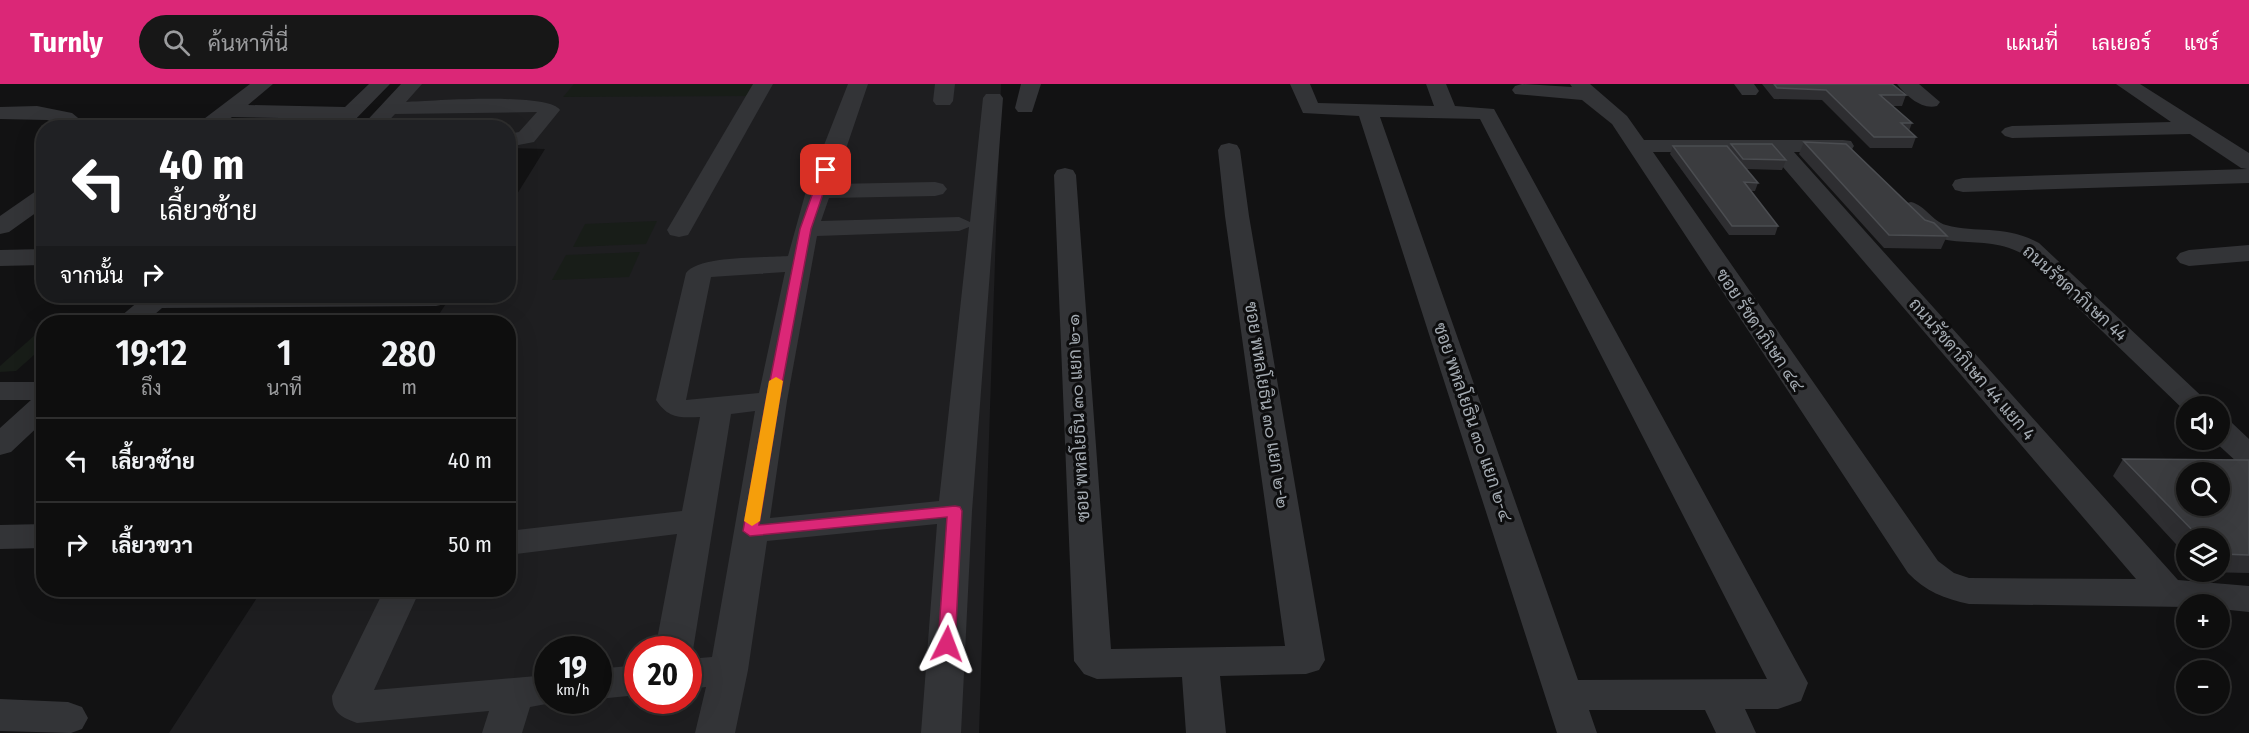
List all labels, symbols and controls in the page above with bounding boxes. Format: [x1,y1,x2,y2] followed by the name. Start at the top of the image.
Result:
[139,15,559,69] search box
[30,26,103,59] text: Turnly
[160,26,193,59] icon: search
[208,30,288,57] text: ค้นหาที่นี่
[2006,30,2058,56] text: แผนที่
[2091,30,2151,56] text: เลเยอร์
[2184,30,2219,56] text: แชร์
[159,140,244,190] text: 40 m
[60,144,138,222] icon: left
[800,144,851,195] pin
[809,153,842,186] icon: arrive
[159,195,257,227] text: เลี้ยวซ้าย
[2018,240,2132,346] street label: ถนนรัชดาภิเษก 44
[136,258,169,291] icon: right
[60,262,124,289] text: จากนั้น
[1711,265,1810,396] street label: ซอย รัชดาภิเษก ๔๔
[1904,293,2040,445] street label: ถนนรัชดาภิเษก 44 แยก 4
[1240,300,1296,510] street label: ซอย พหลโยธิน ๓๐ แยก ๒-๒
[1060,313,1094,523] street label: ซอย พหลโยธิน ๓๐ แยก ๒-๑
[1429,319,1520,525] street label: ซอย พหลโยธิน ๓๐ แยก ๒-๔
[115,331,187,375] text: 19:12
[277,331,292,375] text: 1
[382,332,436,376] text: 280
[401,375,417,399] text: m
[141,376,162,400] text: ถึง
[267,376,302,400] text: นาที
[2176,396,2230,714] map controls
[2176,396,2230,450] button: sound
[60,444,93,477] icon: left
[448,447,492,474] text: 40 m
[111,448,195,475] text: เลี้ยวซ้าย
[2176,462,2230,516] button: search
[60,528,93,561] icon: right
[2176,528,2230,582] button: layers
[448,531,492,558] text: 50 m
[111,532,193,559] text: เลี้ยวขวา
[2176,594,2230,648] button: +
[915,612,979,676] position arrow
[624,636,702,714] speed limit sign: 20
[559,650,587,686] text: 19
[2176,660,2230,714] button: −
[556,681,590,699] text: km/h

